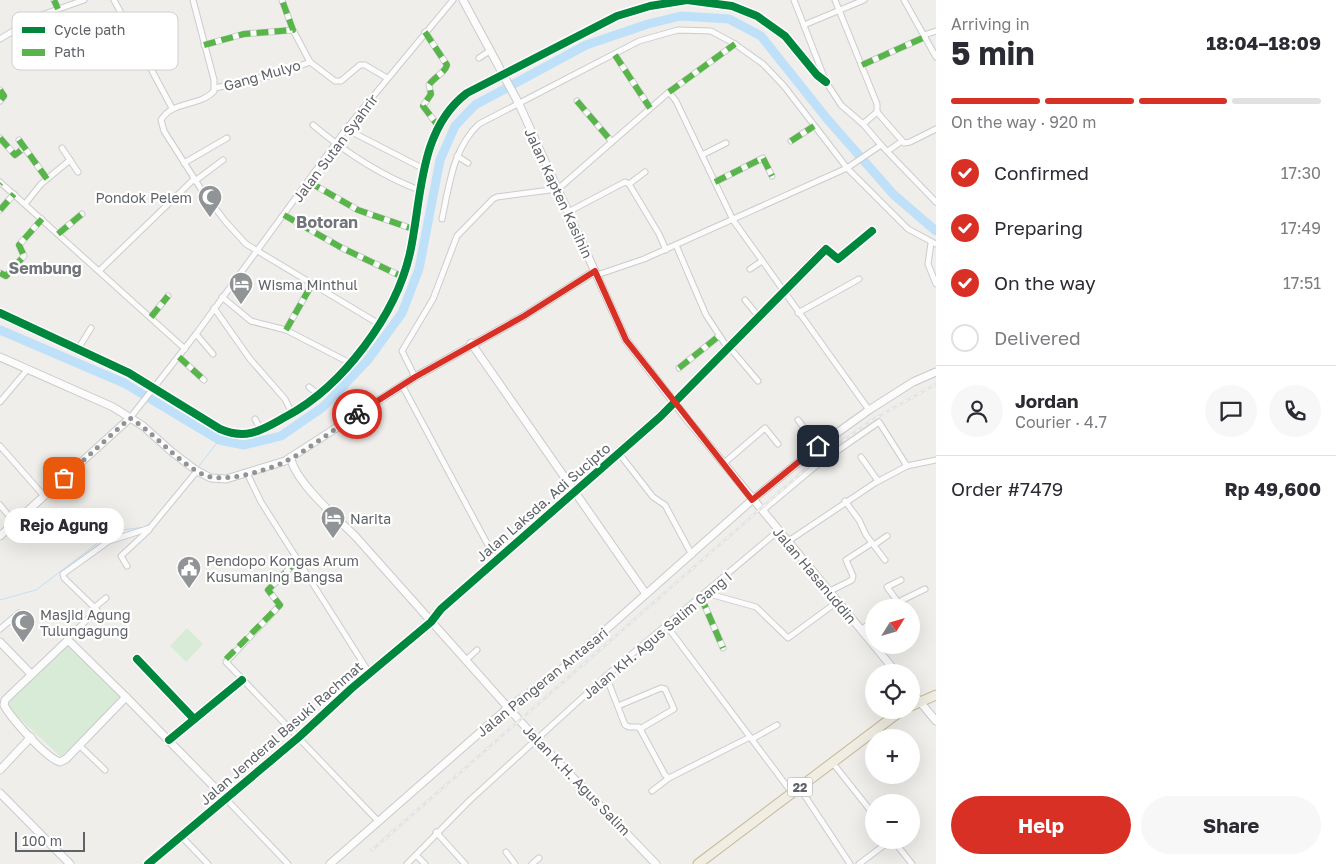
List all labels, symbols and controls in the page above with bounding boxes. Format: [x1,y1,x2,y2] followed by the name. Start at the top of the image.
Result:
[12,12,178,70] legend
[951,14,1030,34] text: Arriving in
[54,21,125,38] text: Cycle path
[1206,31,1321,54] text: 18:04–18:09
[951,34,1035,72] text: 5 min
[54,43,85,60] text: Path
[222,56,302,94] street label: Gang Mulyo
[289,90,381,205] street label: Jalan Sutan Syahrir
[951,112,1096,132] text: On the way · 920 m
[521,125,597,261] street label: Jalan Kapten Kasihin
[951,159,979,187] icon: check
[994,161,1089,184] text: Confirmed
[1281,163,1321,183] text: 17:30
[197,184,223,218] mosque icon: Pondok Pelem
[96,189,192,206] place label: Pondok Pelem
[296,212,358,232] district label: Botoran
[951,214,979,242] icon: check
[994,216,1083,239] text: Preparing
[1281,218,1321,238] text: 17:49
[8,258,82,278] district label: Sembung
[951,269,979,297] icon: check
[228,271,254,305] hotel icon: Wisma Minthul
[994,271,1096,294] text: On the way
[1283,273,1321,293] text: 17:51
[258,276,358,293] place label: Wisma Minthul
[994,326,1081,349] text: Delivered
[951,385,1003,437] button: person
[1205,385,1257,437] button: chat
[1269,385,1321,437] button: phone
[332,389,382,439] courier
[1015,389,1079,412] text: Jordan
[343,400,371,428] icon: bike
[1015,412,1107,432] text: Courier · 4.7
[797,425,839,467] pin
[804,432,832,460] icon: home
[472,439,614,565] street label: Jalan Laksda. Adi Sucipto
[43,457,85,499] pin
[50,464,78,492] icon: bag
[951,477,1063,500] text: Order #7479
[1225,477,1321,500] text: Rp 49,600
[320,505,346,539] hotel icon: Narita
[4,508,124,543] callout: Rejo Agung
[350,510,391,527] place label: Narita
[20,515,108,535] text: Rejo Agung
[770,523,860,627] street label: Jalan Hasanuddin
[206,552,359,585] place label: Pendopo Kongas Arum Kusumaning Bangsa
[176,555,202,589] public building icon: Pendopo Kongas Arum Kusumaning Bangsa
[579,568,735,702] street label: Jalan KH. Agus Salim Gang I
[865,599,920,654] north arrow
[865,599,920,849] map controls
[40,606,131,639] place label: Masjid Agung Tulungagung
[10,609,36,643] mosque icon: Masjid Agung Tulungagung
[473,624,611,740] street label: Jalan Pangeran Antasari
[196,658,366,808] street label: Jalan Jenderal Basuki Rachmat
[865,664,920,719] button: locate
[520,721,634,839] street label: Jalan K.H. Agus Salim
[865,729,920,784] button: +
[788,778,812,796] road number: 22
[865,794,920,849] button: −
[951,796,1131,854] button: Help
[1141,796,1321,854] button: Share
[15,829,85,852] scale bar
[22,832,62,849] text: 100 m

